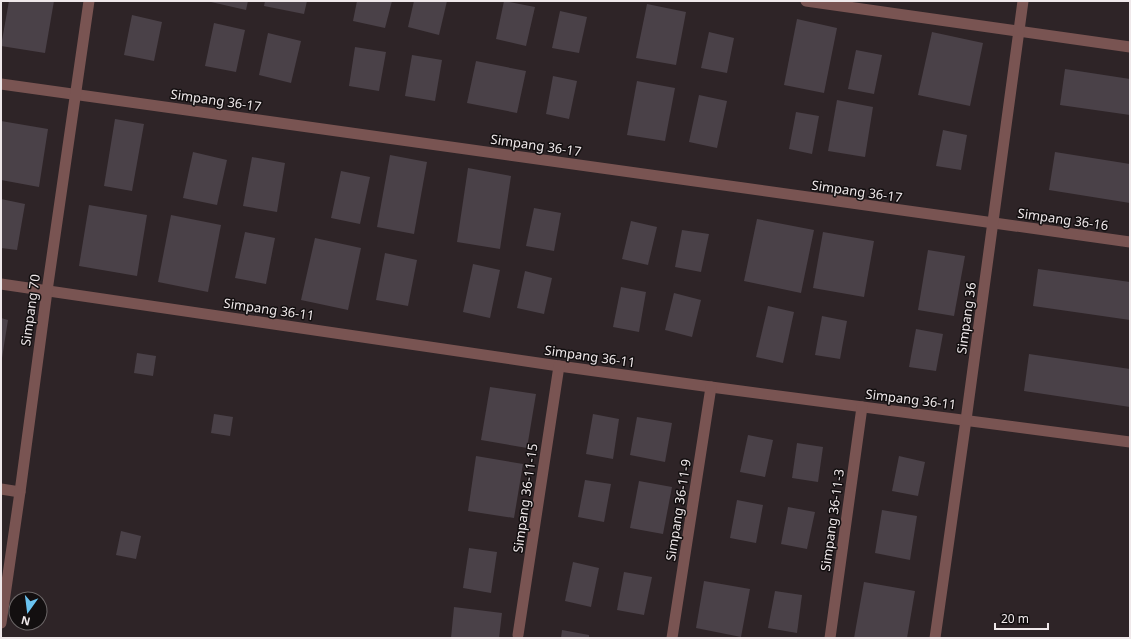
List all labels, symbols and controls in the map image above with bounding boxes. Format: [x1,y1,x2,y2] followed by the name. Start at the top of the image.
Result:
[170,85,262,115] street label: Simpang 36-17
[490,130,582,160] street label: Simpang 36-17
[811,176,903,206] street label: Simpang 36-17
[1017,204,1109,234] street label: Simpang 36-16
[16,273,44,347] street label: Simpang 70
[952,281,980,355] street label: Simpang 36
[223,294,315,324] street label: Simpang 36-11
[544,341,636,371] street label: Simpang 36-11
[865,385,957,413] street label: Simpang 36-11
[508,442,542,554] street label: Simpang 36-11-15
[661,458,695,562] street label: Simpang 36-11-9
[816,468,848,572] street label: Simpang 36-11-3
[8,591,48,631] north arrow
[995,605,1048,631] scale bar
[1001,610,1029,627] text: 20 m
[19,613,32,630] text: N

